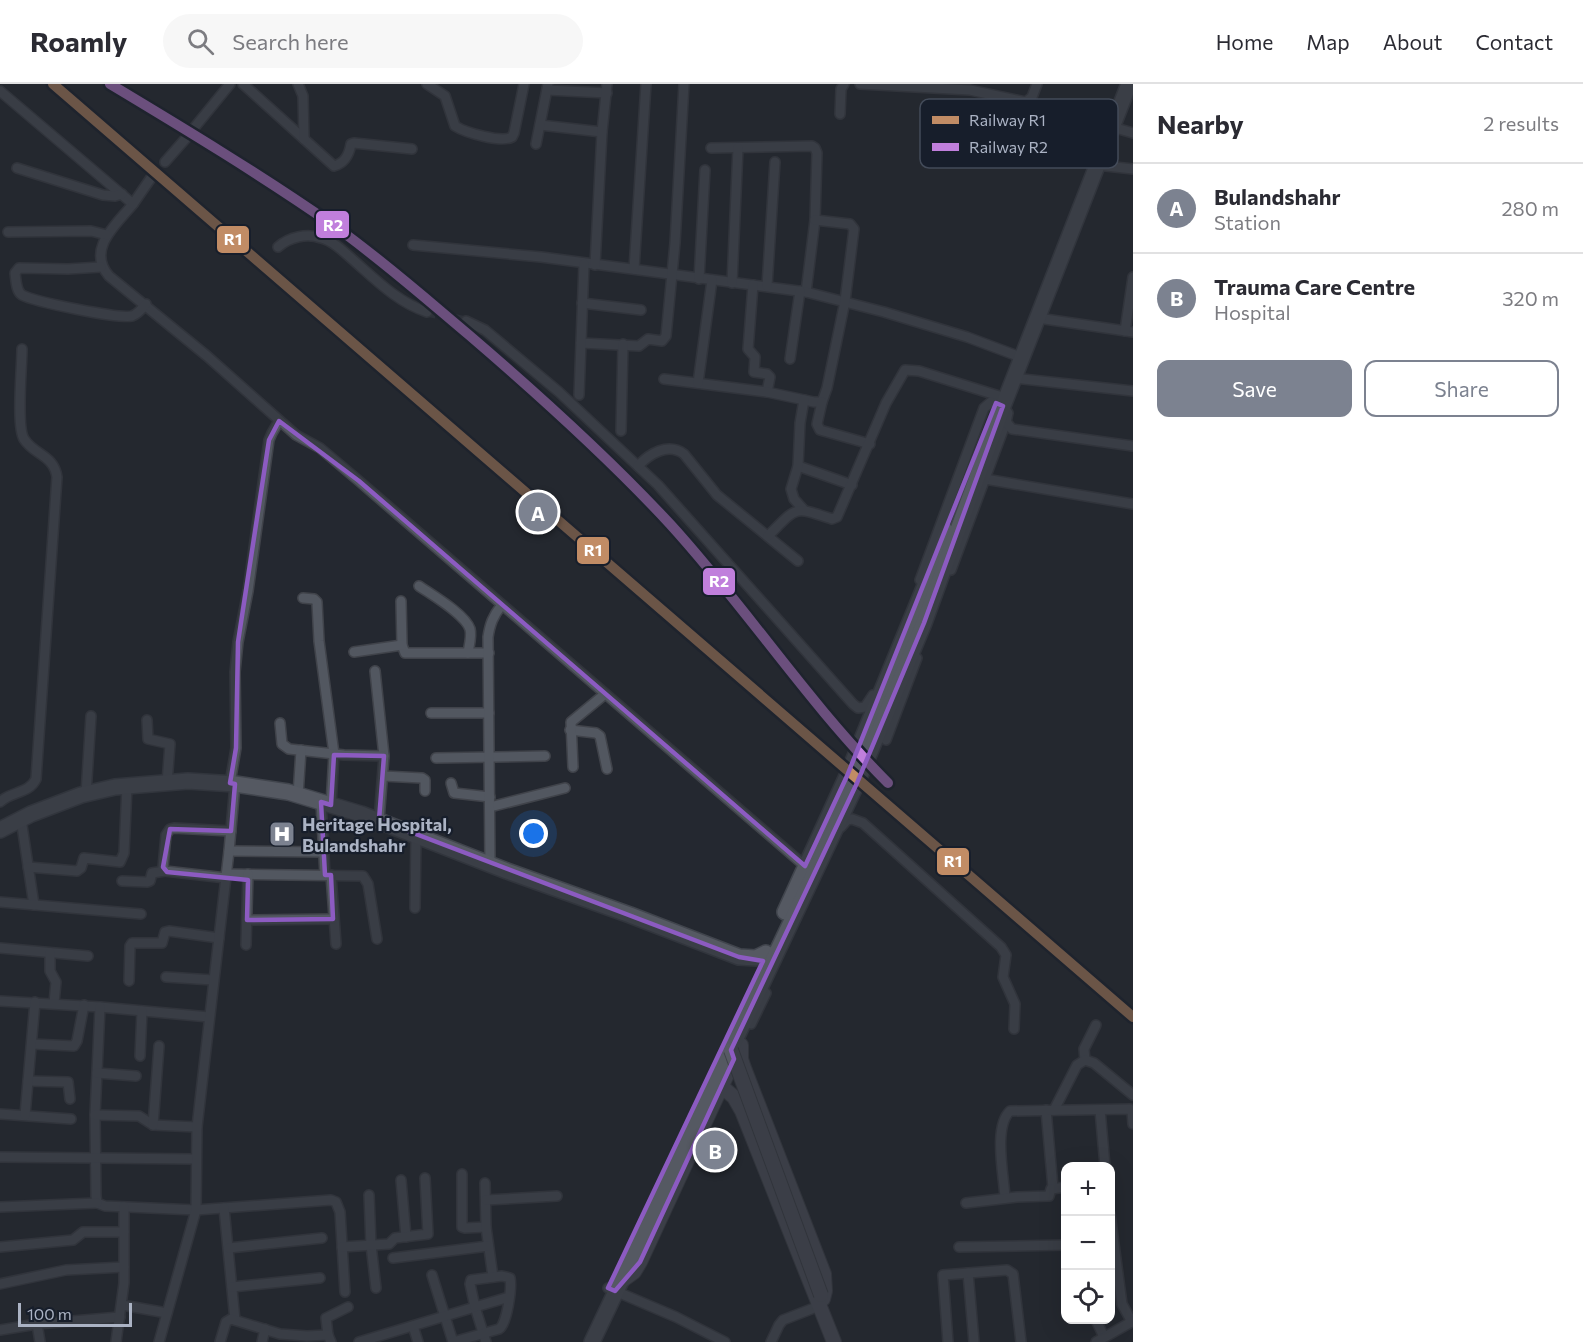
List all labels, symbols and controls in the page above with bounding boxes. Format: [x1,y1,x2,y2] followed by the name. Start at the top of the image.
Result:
[163,14,583,68] search box
[30,24,127,58] text: Roamly
[184,25,217,58] icon: search
[232,28,349,55] text: Search here
[1216,29,1273,54] text: Home
[1306,29,1350,54] text: Map
[1383,29,1442,54] text: About
[1475,29,1553,54] text: Contact
[920,99,1118,168] legend
[1157,108,1244,139] text: Nearby
[969,110,1046,129] text: Railway R1
[1483,111,1559,135] text: 2 results
[969,137,1048,156] text: Railway R2
[1214,183,1341,210] text: Bulandshahr
[1169,196,1184,220] text: A
[1501,196,1559,220] text: 280 m
[315,210,350,239] line badge: R2
[1214,210,1281,234] text: Station
[323,215,343,234] text: R2
[216,225,250,254] line badge: R1
[224,229,242,248] text: R1
[1214,273,1415,300] text: Trauma Care Centre
[1170,286,1183,310] text: B
[1502,286,1559,310] text: 320 m
[1214,300,1291,324] text: Hospital
[1157,360,1352,417] button: Save
[1364,360,1559,417] button: Share
[518,490,558,534] pin: A
[576,536,610,565] line badge: R1
[584,540,602,559] text: R1
[702,567,736,596] line badge: R2
[709,571,729,590] text: R2
[302,813,452,856] place label: Heritage Hospital, Bulandshahr
[267,819,297,849] hospital icon: Heritage Hospital, Bulandshahr
[519,819,548,848] your location
[936,847,970,876] line badge: R1
[944,851,962,870] text: R1
[696,1128,734,1172] pin: B
[1061,1162,1115,1324] map controls
[1061,1162,1115,1216] button: +
[1061,1216,1115,1270] button: −
[1061,1270,1115,1324] button: locate
[18,1300,132,1328] scale bar
[27,1304,72,1323] text: 100 m

